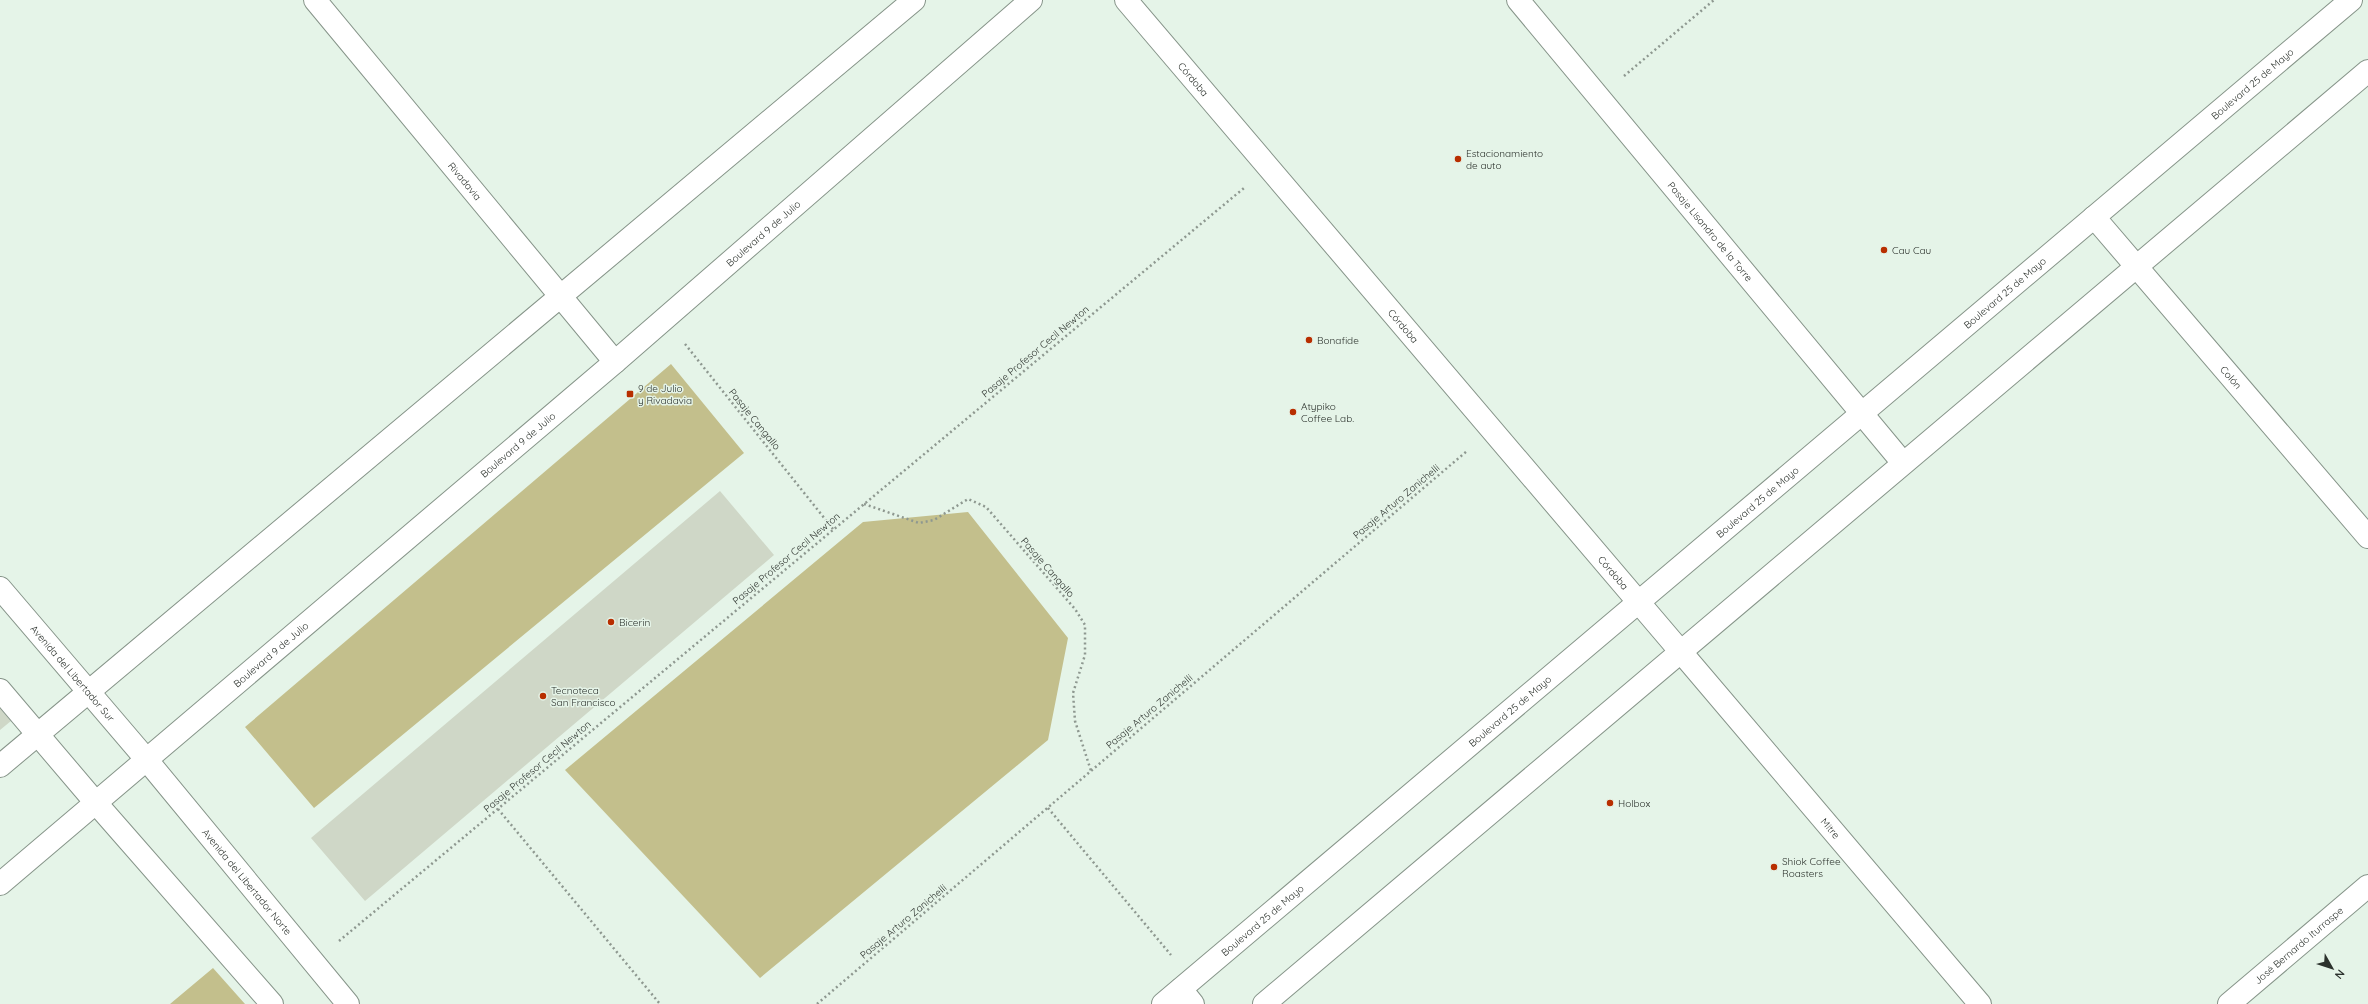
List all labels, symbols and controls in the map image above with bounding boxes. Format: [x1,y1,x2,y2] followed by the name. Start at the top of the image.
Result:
[2209,45,2296,122] street label: Boulevard 25 de Mayo
[1175,60,1211,99] street label: Córdoba
[1466,147,1543,172] place label: Estacionamiento de auto
[1453,154,1463,164] marker: Estacionamiento de auto
[445,160,484,203] street label: Rivadavia
[1665,179,1756,285] street label: Pasaje Lisandro de la Torre
[724,198,803,269] street label: Boulevard 9 de Julio
[1892,244,1931,257] place label: Cau Cau
[1879,245,1889,255] marker: Cau Cau
[1961,255,2049,332] street label: Boulevard 25 de Mayo
[979,303,1092,400] street label: Pasaje Profesor Cecil Newton
[1385,307,1421,346] street label: Córdoba
[1317,334,1359,347] place label: Bonafide
[1304,335,1314,345] marker: Bonafide
[2217,363,2244,392] street label: Colón
[638,382,692,407] place label: 9 de Julio y Rivadavia
[726,386,783,453] street label: Pasaje Cangallo
[625,389,635,399] marker: 9 de Julio y Rivadavia
[1301,400,1354,425] place label: Atypiko Coffee Lab.
[1288,407,1298,417] marker: Atypiko Coffee Lab.
[478,409,558,481] street label: Boulevard 9 de Julio
[1350,461,1442,542] street label: Pasaje Arturo Zanichelli
[1714,464,1801,541] street label: Boulevard 25 de Mayo
[730,510,843,607] street label: Pasaje Profesor Cecil Newton
[1018,535,1077,600] street label: Pasaje Cangallo
[1595,553,1631,593] street label: Córdoba
[619,616,650,629] place label: Bicerin
[606,617,616,627] marker: Bicerin
[231,619,311,690] street label: Boulevard 9 de Julio
[27,622,117,725] street label: Avenida del Libertador Sur
[1103,671,1195,752] street label: Pasaje Arturo Zanichelli
[1466,673,1554,750] street label: Boulevard 25 de Mayo
[551,684,616,709] place label: Tecnoteca San Francisco
[538,691,548,701] marker: Tecnoteca San Francisco
[481,718,594,815] street label: Pasaje Profesor Cecil Newton
[1618,797,1651,810] place label: Holbox
[1605,798,1615,808] marker: Holbox
[1818,815,1843,842] street label: Mitre
[199,826,295,938] street label: Avenida del Libertador Norte
[1782,855,1841,880] place label: Shiok Coffee Roasters
[1769,862,1779,872] marker: Shiok Coffee Roasters
[857,881,949,962] street label: Pasaje Arturo Zanichelli
[1219,882,1307,959] street label: Boulevard 25 de Mayo
[2251,904,2346,987] street label: José Bernardo Iturraspe
[2312,948,2352,988] north arrow
[2332,967,2348,982] text: N

